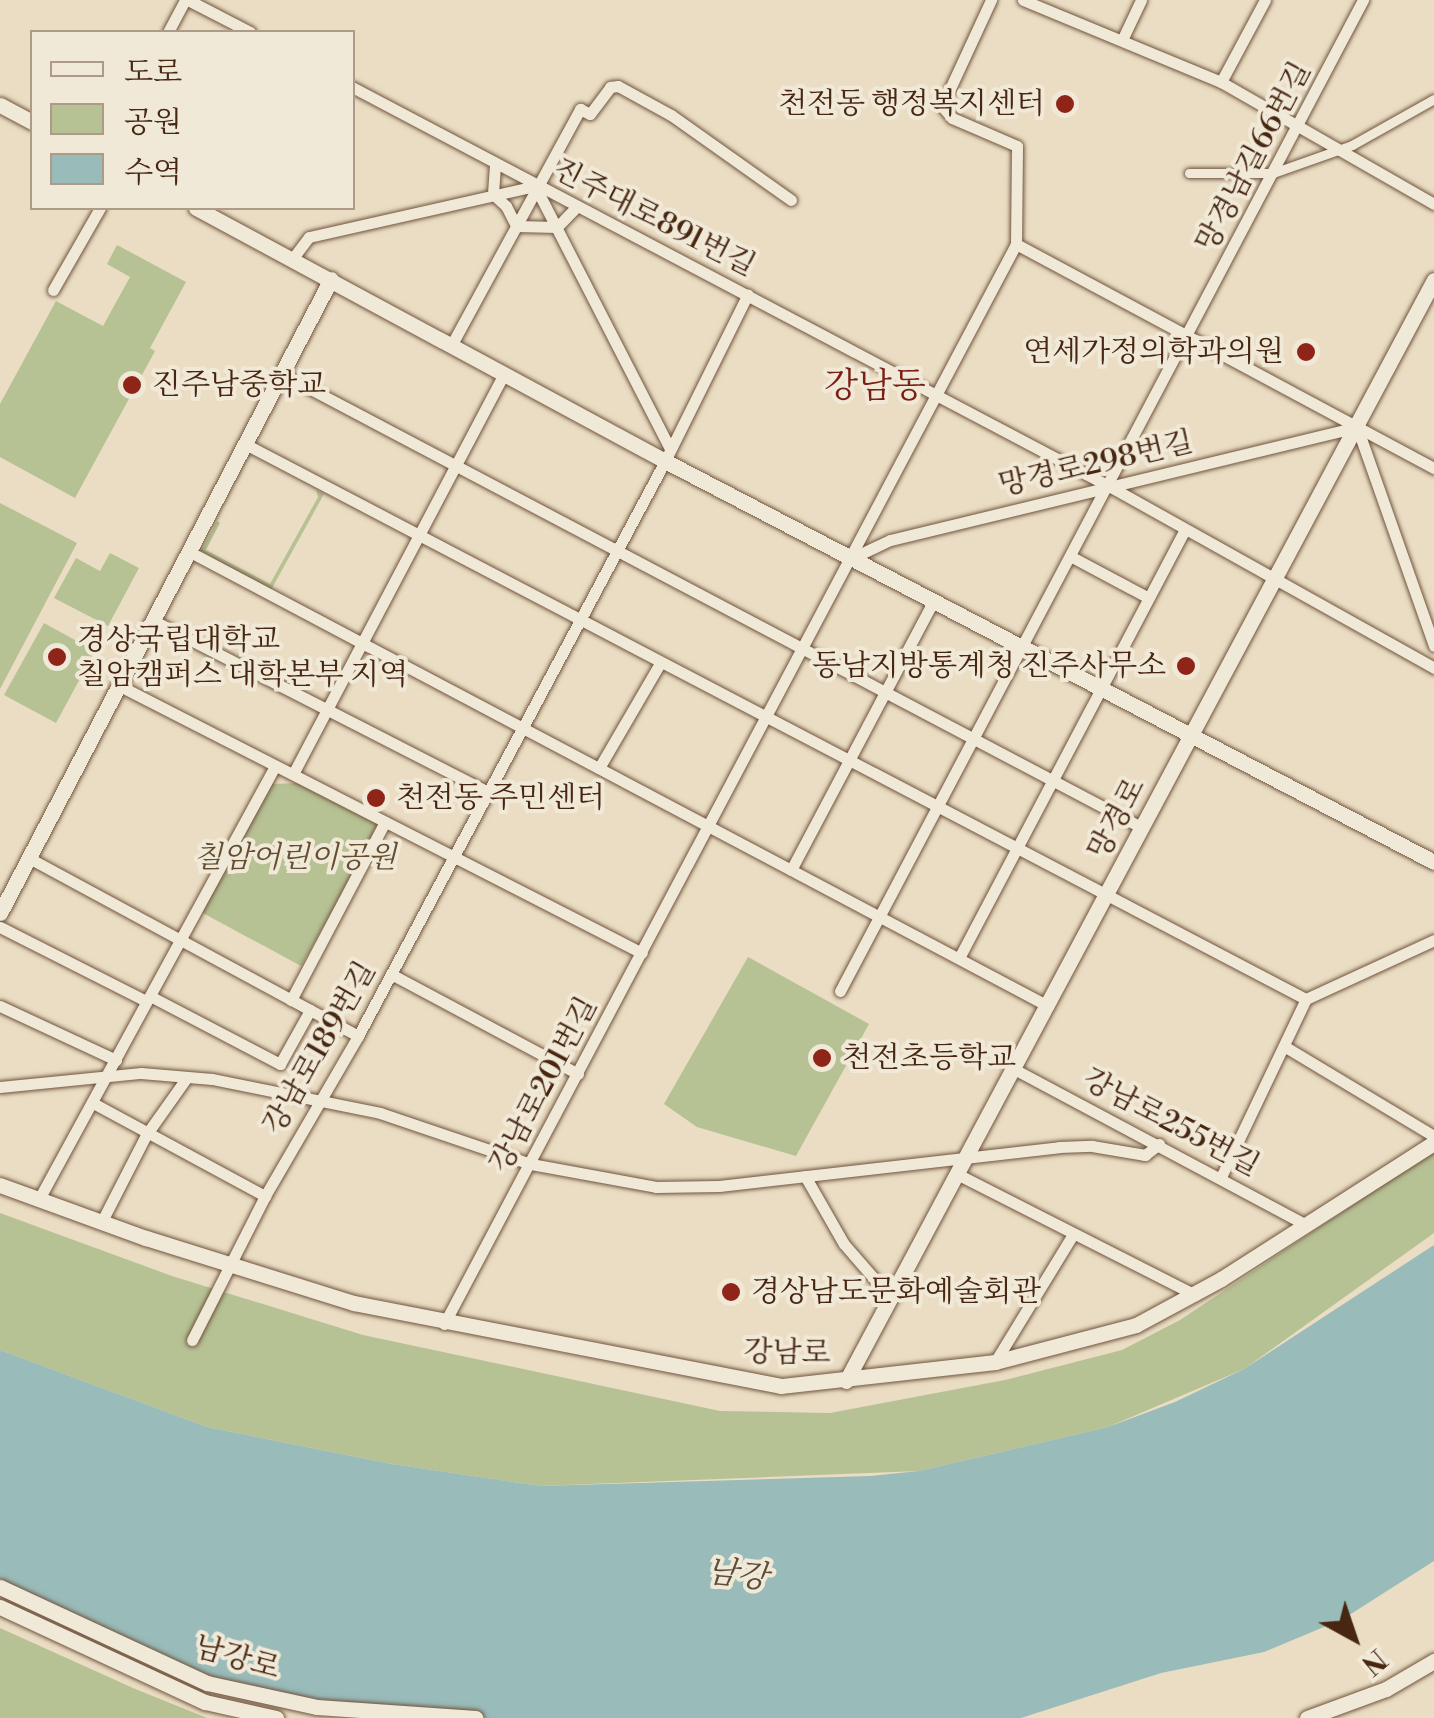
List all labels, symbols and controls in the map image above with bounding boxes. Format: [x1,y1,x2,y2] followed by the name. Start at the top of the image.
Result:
[30,30,355,210] legend
[124,54,182,92] text: 도로
[1189,56,1319,258] street label: 망경남길66번길
[778,86,1045,122] place label: 천전동 행정복지센터
[1054,93,1076,115] marker: 천전동 행정복지센터
[124,104,182,142] text: 공원
[547,151,761,285] street label: 진주대로891번길
[124,154,182,192] text: 수역
[1023,334,1284,370] place label: 연세가정의학과의원
[1293,339,1319,365] marker: 연세가정의학과의원
[824,366,926,408] district label: 강남동
[152,367,326,403] place label: 진주남중학교
[121,374,143,396] marker: 진주남중학교
[995,424,1197,504] street label: 망경로298번길
[77,622,408,692] place label: 경상국립대학교 칠암캠퍼스 대학본부 지역
[46,646,68,668] marker: 경상국립대학교 칠암캠퍼스 대학본부 지역
[812,648,1166,684] place label: 동남지방통계청 진주사무소
[1175,655,1197,677] marker: 동남지방통계청 진주사무소
[1081,772,1153,866] street label: 망경로
[396,780,605,816] place label: 천전동 주민센터
[365,787,387,809] marker: 천전동 주민센터
[194,840,396,876] park label: 칠암어린이공원
[256,955,384,1141] street label: 강남로189번길
[483,991,605,1179] street label: 강남로201번길
[842,1040,1016,1076] place label: 천전초등학교
[811,1047,833,1069] marker: 천전초등학교
[1076,1061,1266,1185] street label: 강남로255번길
[751,1274,1041,1310] place label: 경상남도문화예술회관
[720,1281,742,1303] marker: 경상남도문화예술회관
[743,1334,831,1372] street label: 강남로
[704,1552,770,1598] water label: 남강
[1304,1588,1404,1688] north arrow
[190,1629,284,1687] street label: 남강로
[1354,1641,1393,1682] text: N

